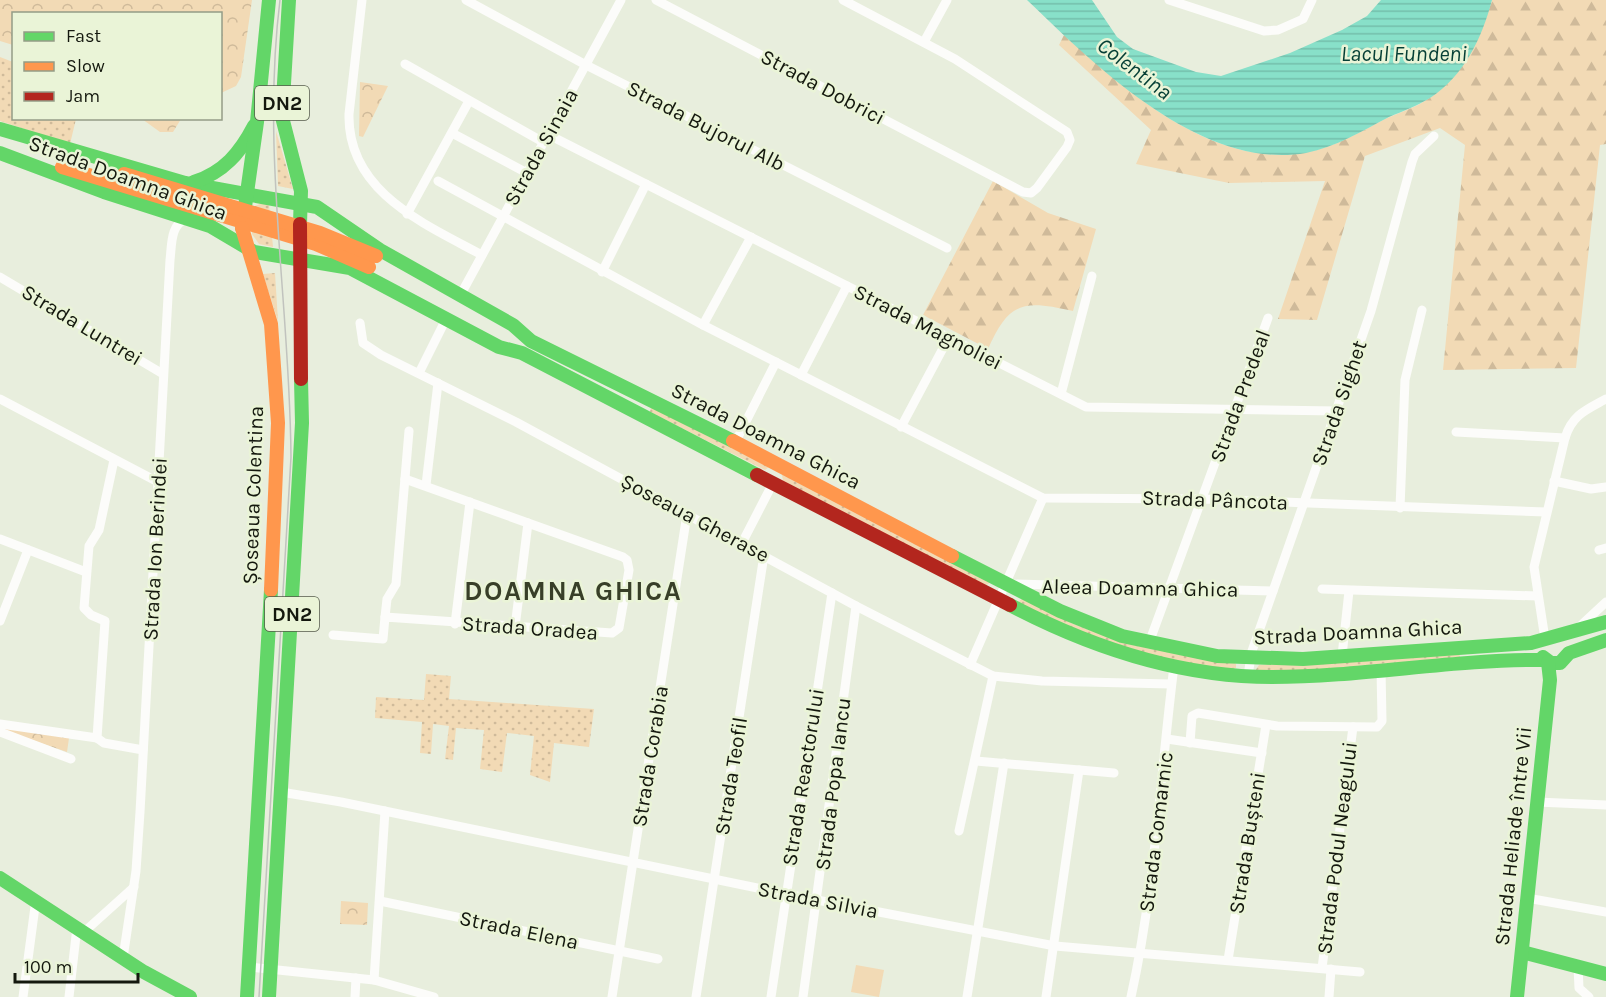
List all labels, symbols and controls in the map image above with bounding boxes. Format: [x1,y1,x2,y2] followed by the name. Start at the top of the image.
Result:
[12,12,222,120] legend
[66,25,101,47] text: Fast
[1092,32,1177,105] water label: Colentina
[1341,41,1467,67] water label: Lacul Fundeni
[757,44,889,130] street label: Strada Dobrici
[66,55,105,77] text: Slow
[623,76,789,176] street label: Strada Bujorul Alb
[499,84,583,210] street label: Strada Sinaia
[66,85,100,107] text: Jam
[255,86,309,120] road number: DN2
[26,131,230,225] street label: Strada Doamna Ghica
[850,279,1006,375] street label: Strada Magnoliei
[17,280,147,370] street label: Strada Luntrei
[1205,326,1275,466] street label: Strada Predeal
[1306,337,1372,469] street label: Strada Sighet
[667,378,865,494] street label: Strada Doamna Ghica
[238,405,268,585] street label: Șoseaua Colentina
[138,457,172,641] street label: Strada Ion Berindei
[617,469,773,567] street label: Șoseaua Gherase
[1141,485,1289,515] street label: Strada Pâncota
[1041,574,1239,602] street label: Aleea Doamna Ghica
[464,575,682,607] district label: DOAMNA GHICA
[265,597,319,631] road number: DN2
[461,611,599,645] street label: Strada Oradea
[1253,615,1463,649] street label: Strada Doamna Ghica
[627,684,673,828] street label: Strada Corabia
[777,687,829,867] street label: Strada Reactorului
[810,696,856,872] street label: Strada Popa Iancu
[710,715,752,837] street label: Strada Teofil
[1490,725,1536,947] street label: Strada Heliade între Vii
[1312,740,1362,956] street label: Strada Podul Neagului
[1134,750,1178,914] street label: Strada Comarnic
[1224,770,1270,916] street label: Strada Bușteni
[756,877,880,923] street label: Strada Silvia
[457,906,581,954] street label: Strada Elena
[15,946,138,984] scale bar
[24,956,72,978] text: 100 m

